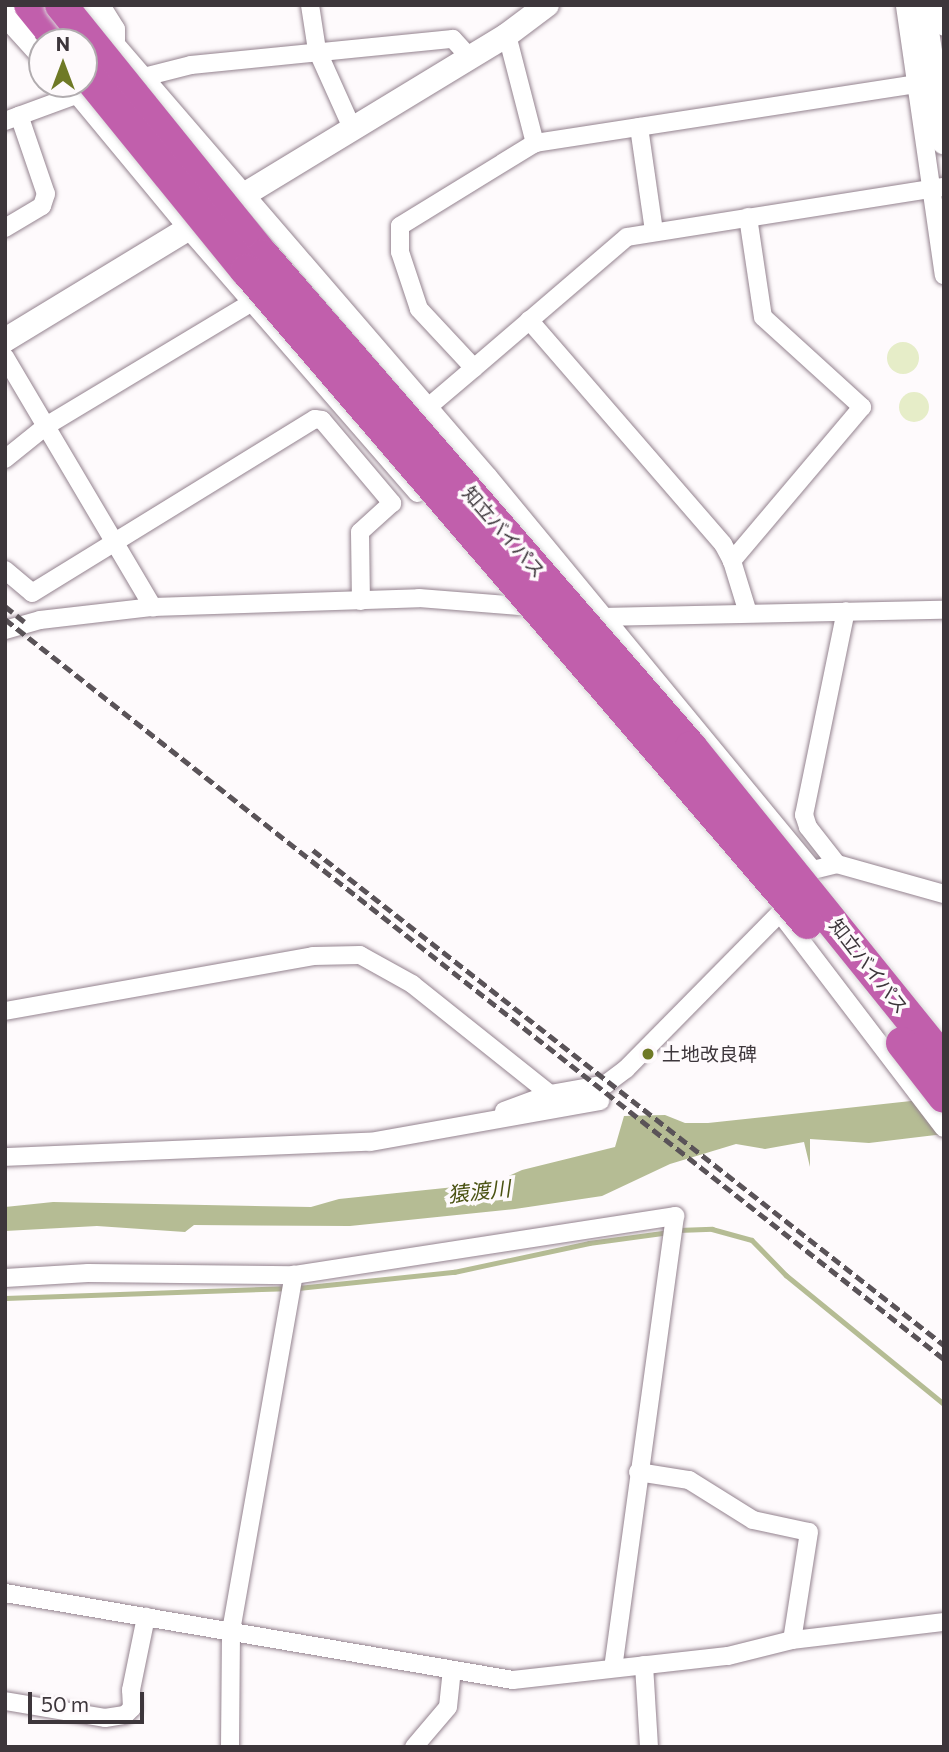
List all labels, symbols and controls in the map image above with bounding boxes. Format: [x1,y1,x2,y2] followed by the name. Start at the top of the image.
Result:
[28,28,98,98] north arrow
[56,32,70,55] text: N
[458,482,550,582] street label: 知立バイパス
[825,914,913,1018] street label: 知立バイパス
[662,1043,757,1065] place label: 土地改良碑
[640,1046,656,1062] marker: 土地改良碑
[446,1175,512,1207] water label: 猿渡川
[32,1678,147,1722] scale bar
[41,1691,89,1716] text: 50 m

